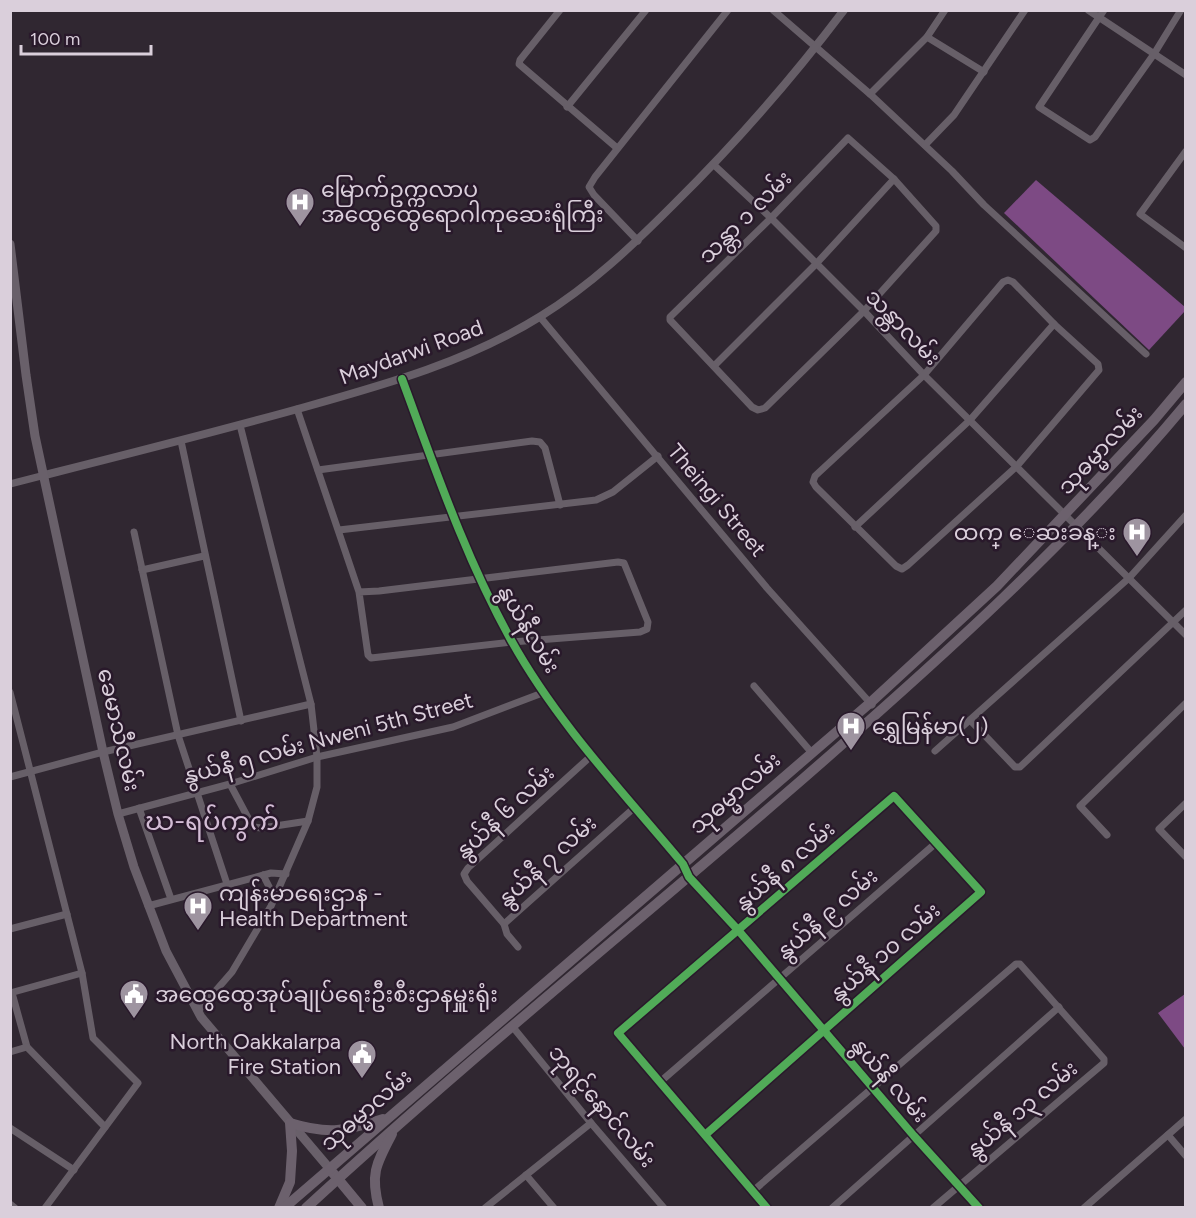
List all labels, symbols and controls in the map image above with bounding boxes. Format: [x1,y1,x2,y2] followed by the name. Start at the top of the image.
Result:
[21,18,152,56] scale bar
[30,28,80,50] text: 100 m
[691,163,800,272] street label: သန္တာ ၁ လမ်း
[321,174,604,232] place label: မြောက်ဥက္ကလာပ အထွေထွေရောဂါကုဆေးရုံကြီး
[284,186,316,228] hospital icon: မြောက်ဥက္ကလာပ အထွေထွေရောဂါကုဆေးရုံကြီး
[857,282,947,374] street label: သန္တာလမ်း
[335,313,487,391] street label: Maydarwi Road
[1051,399,1151,503] street label: သုဓမ္မာလမ်း
[662,438,772,562] street label: Theingi Street
[1121,516,1153,558] hospital icon: ထက္ ေဆးခန္း
[954,519,1116,550] place label: ထက္ ေဆးခန္း
[489,579,568,680] street label: နွယ်နီလမ်း
[92,665,148,794] street label: ခေမာသီလမ်း
[180,684,477,794] street label: နွယ်နီ ၅ လမ်း Nweni 5th Street
[835,710,867,752] hospital icon: ရွှေမြန်မာ(၂)
[872,711,988,744] place label: ရွှေမြန်မာ(၂)
[683,745,789,843] street label: သုဓမ္မာလမ်း
[449,758,563,867] street label: နွယ်နီ ၆ လမ်း
[145,804,279,842] district label: ဃ-ရပ်ကွက်
[491,808,605,915] street label: နွယ်နီ ၇ လမ်း
[728,814,843,920] street label: နွယ်နီ ၈ လမ်း
[770,861,886,968] street label: နွယ်နီ ၉ လမ်း
[219,878,408,932] place label: ကျန်းမာရေးဌာန - Health Department
[182,890,214,932] hospital icon: ကျန်းမာရေးဌာန - Health Department
[823,895,948,1010] street label: နွယ်နီ ၁၀ လမ်း
[118,978,150,1020] public building icon: အထွေထွေအုပ်ချုပ်ရေးဦးစီးဌာနမှူးရုံး
[155,979,498,1013] place label: အထွေထွေအုပ်ချုပ်ရေးဦးစီးဌာနမှူးရုံး
[169,1028,341,1080] place label: North Oakkalarpa Fire Station
[843,1031,936,1131] street label: နွယ်နီ လမ်း
[346,1038,378,1080] public building icon: North Oakkalarpa Fire Station
[540,1038,663,1175] street label: ဘုရင့်နောင်လမ်း
[960,1053,1086,1166] street label: နွယ်နီ ၁၃ လမ်း
[314,1062,420,1160] street label: သုဓမ္မာလမ်း

